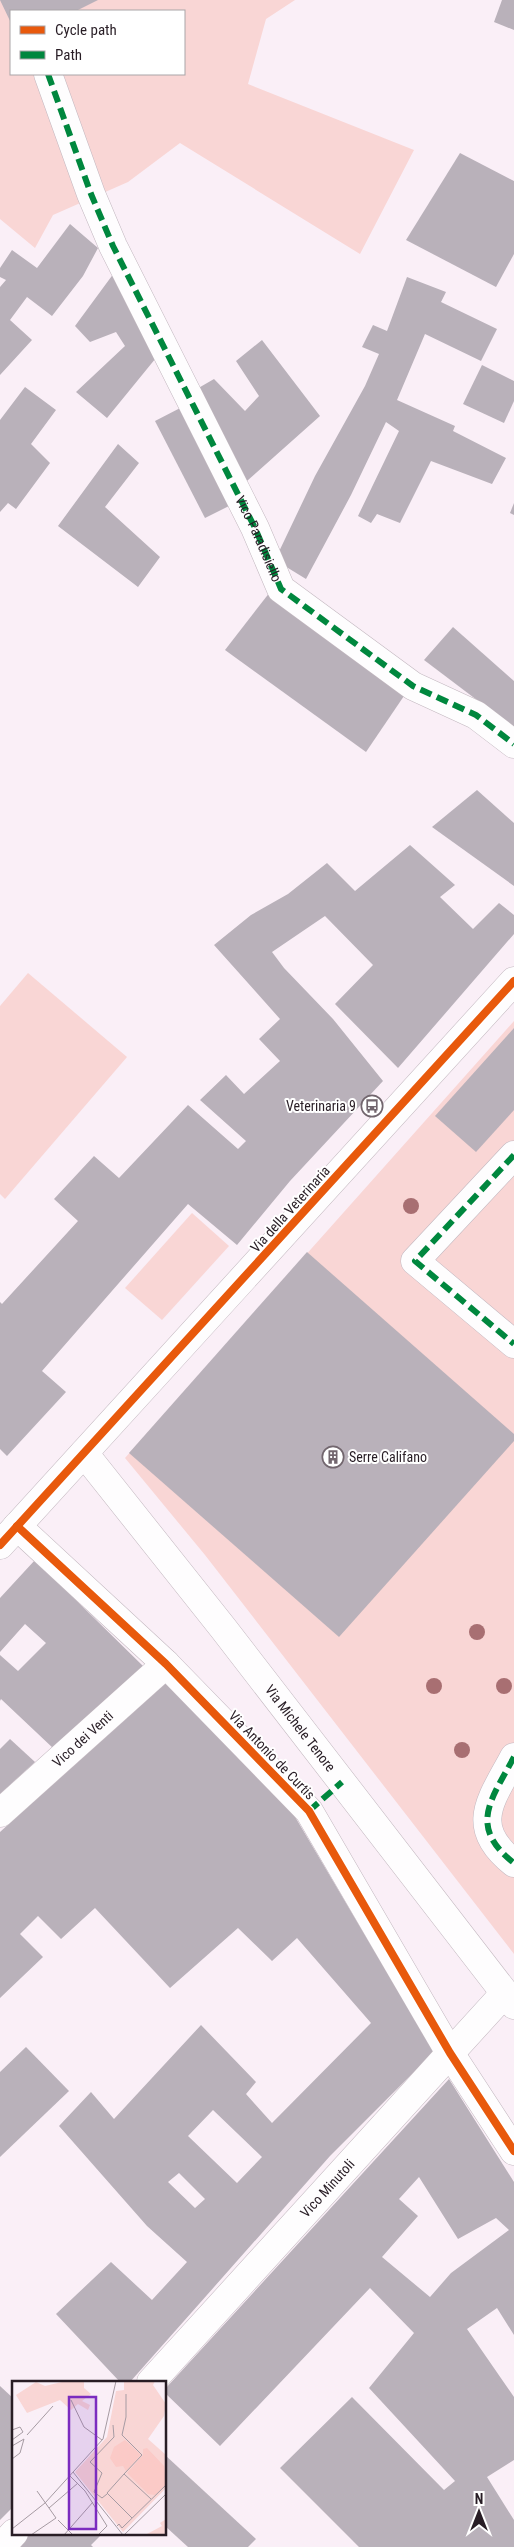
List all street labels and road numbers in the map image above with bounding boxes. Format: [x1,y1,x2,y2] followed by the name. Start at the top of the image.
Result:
[232,493,285,584] street label: Vico Paradisiello
[247,1162,333,1256] street label: Via della Veterinaria
[262,1682,339,1775] street label: Via Michele Tenore
[226,1707,318,1803] street label: Via Antonio de Curtis
[49,1708,116,1770] street label: Vico dei Venti
[297,2156,358,2220] street label: Vico Minutoli

